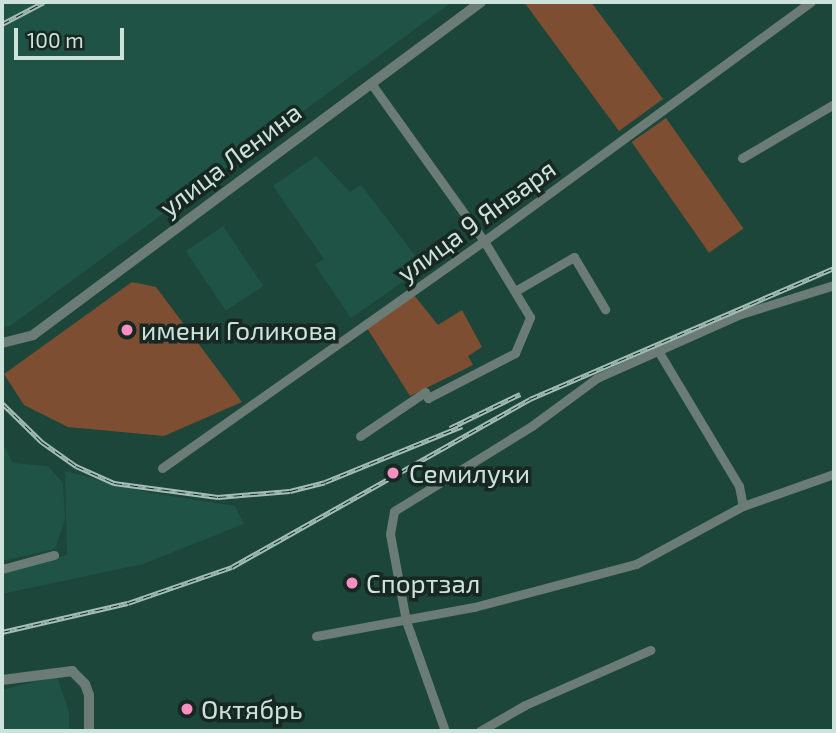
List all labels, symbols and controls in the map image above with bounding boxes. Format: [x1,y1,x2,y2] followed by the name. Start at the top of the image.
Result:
[18,14,128,58] scale bar
[27,27,84,52] text: 100 m
[153,96,307,222] street label: улица Ленина
[391,152,561,288] street label: улица 9 Января
[141,314,337,346] place label: имени Голикова
[119,322,135,338] marker: имени Голикова
[409,457,530,489] place label: Семилуки
[383,463,403,483] marker: Семилуки
[366,567,480,599] place label: Спортзал
[344,575,360,591] marker: Спортзал
[201,693,303,725] place label: Октябрь
[179,701,195,717] marker: Октябрь

